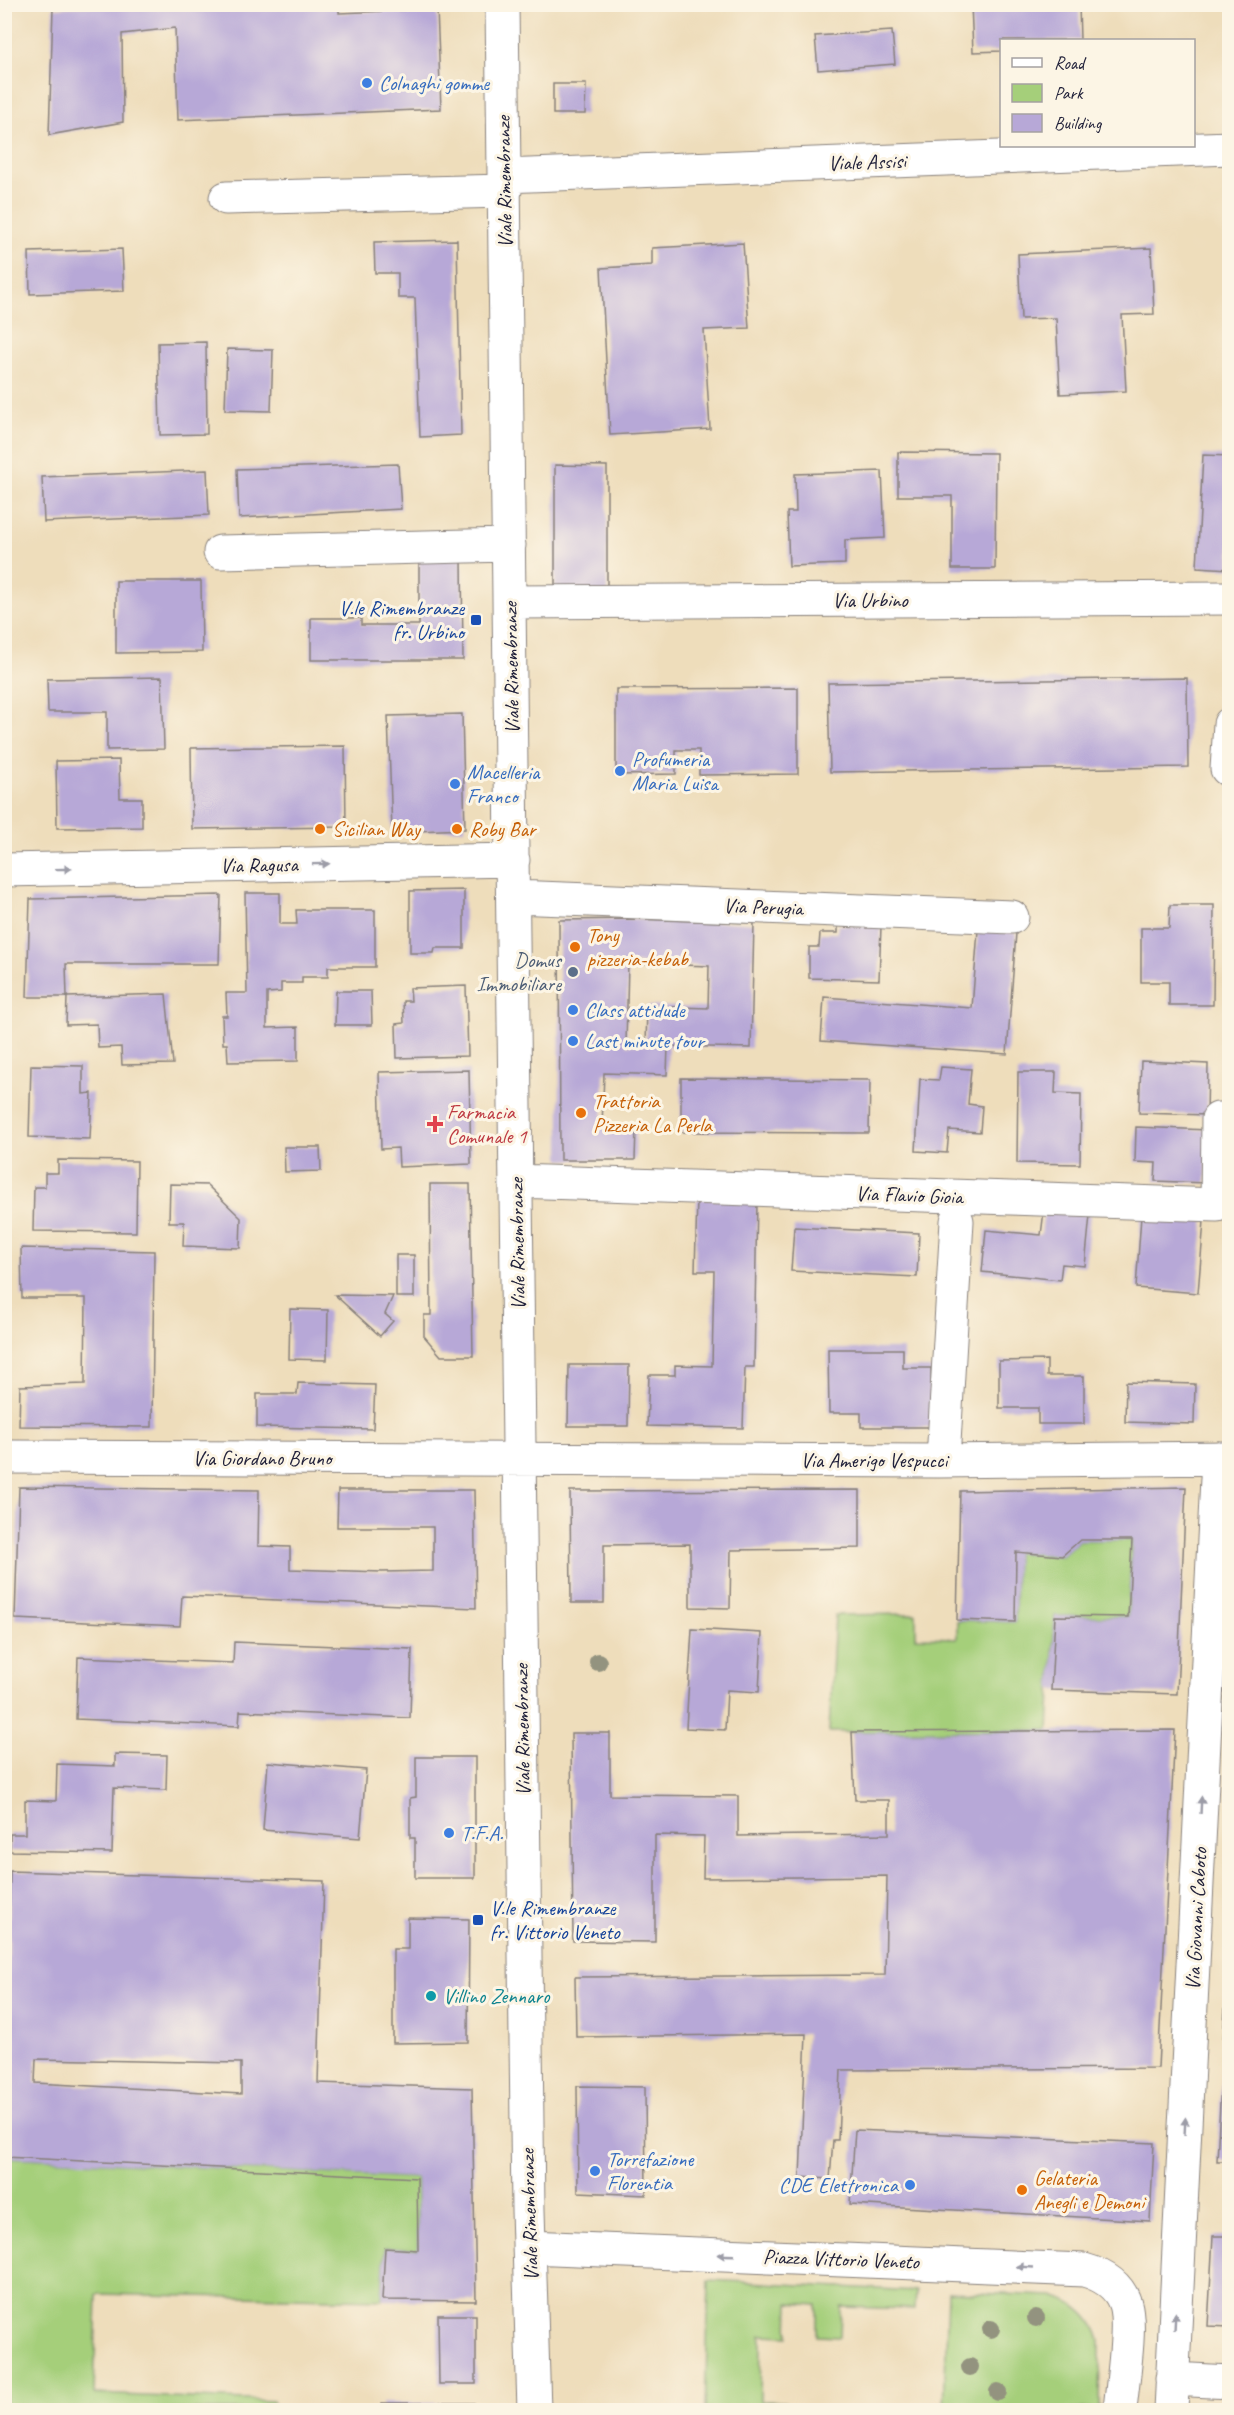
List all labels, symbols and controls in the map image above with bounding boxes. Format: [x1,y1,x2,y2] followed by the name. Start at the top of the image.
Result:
[1000,39,1195,147] legend
[1054,52,1087,74] text: Road
[379,70,490,96] place label: Colnaghi gomme
[360,76,374,90] marker: Colnaghi gomme
[1054,82,1084,104] text: Park
[1054,112,1103,134] text: Building
[490,114,518,248] street label: Viale Rimembranze
[828,148,909,176] street label: Viale Assisi
[832,587,909,613] street label: Via Urbino
[339,595,467,645] place label: V.le Rimembranze fr. Urbino
[497,600,525,734] street label: Viale Rimembranze
[469,613,483,627] marker: V.le Rimembranze fr. Urbino
[632,746,720,796] place label: Profumeria Maria Luisa
[467,759,541,809] place label: Macelleria Franco
[613,764,627,778] marker: Profumeria Maria Luisa
[448,777,462,791] marker: Macelleria Franco
[332,816,422,842] place label: Sicilian Way
[469,816,537,842] place label: Roby Bar
[313,822,327,836] marker: Sicilian Way
[450,822,464,836] marker: Roby Bar
[220,851,300,879] street label: Via Ragusa
[311,859,330,868] one-way arrow
[53,864,72,874] one-way arrow
[723,893,805,921] street label: Via Perugia
[587,922,690,972] place label: Tony pizzeria-kebab
[568,940,582,954] marker: Tony pizzeria-kebab
[476,947,563,997] place label: Domus Immobiliare
[566,965,580,979] marker: Domus Immobiliare
[585,997,686,1023] place label: Class attidude
[566,1003,580,1017] marker: Class attidude
[585,1028,706,1054] place label: Last minute tour
[566,1034,580,1048] marker: Last minute tour
[593,1088,714,1138] place label: Trattoria Pizzeria La Perla
[447,1099,528,1149] place label: Farmacia Comunale 1
[574,1106,588,1120] marker: Trattoria Pizzeria La Perla
[428,1117,442,1131] marker: Farmacia Comunale 1
[503,1176,531,1310] street label: Viale Rimembranze
[855,1180,965,1210] street label: Via Flavio Gioia
[193,1445,334,1471] street label: Via Giordano Bruno
[801,1447,950,1473] street label: Via Amerigo Vespucci
[508,1662,536,1796] street label: Viale Rimembranze
[1197,1796,1206,1815] one-way arrow
[461,1820,504,1846] place label: T.F.A.
[442,1826,456,1840] marker: T.F.A.
[1179,1845,1213,1991] street label: Via Giovanni Caboto
[490,1895,621,1945] place label: V.le Rimembranze fr. Vittorio Veneto
[471,1913,485,1927] marker: V.le Rimembranze fr. Vittorio Veneto
[443,1983,551,2009] place label: Villino Zennaro
[424,1989,438,2003] marker: Villino Zennaro
[1180,2117,1189,2136] one-way arrow
[514,2146,544,2281] street label: Viale Rimembranze
[607,2146,694,2196] place label: Torrefazione Florentia
[588,2164,602,2178] marker: Torrefazione Florentia
[1034,2165,1147,2215] place label: Gelateria Anegli e Demoni
[779,2172,900,2198] place label: CDE Elettronica
[903,2178,917,2192] marker: CDE Elettronica
[1015,2183,1029,2197] marker: Gelateria Anegli e Demoni
[763,2243,921,2275] street label: Piazza Vittorio Veneto
[716,2250,735,2260] one-way arrow
[1016,2263,1035,2272] one-way arrow
[1171,2311,1180,2330] one-way arrow

